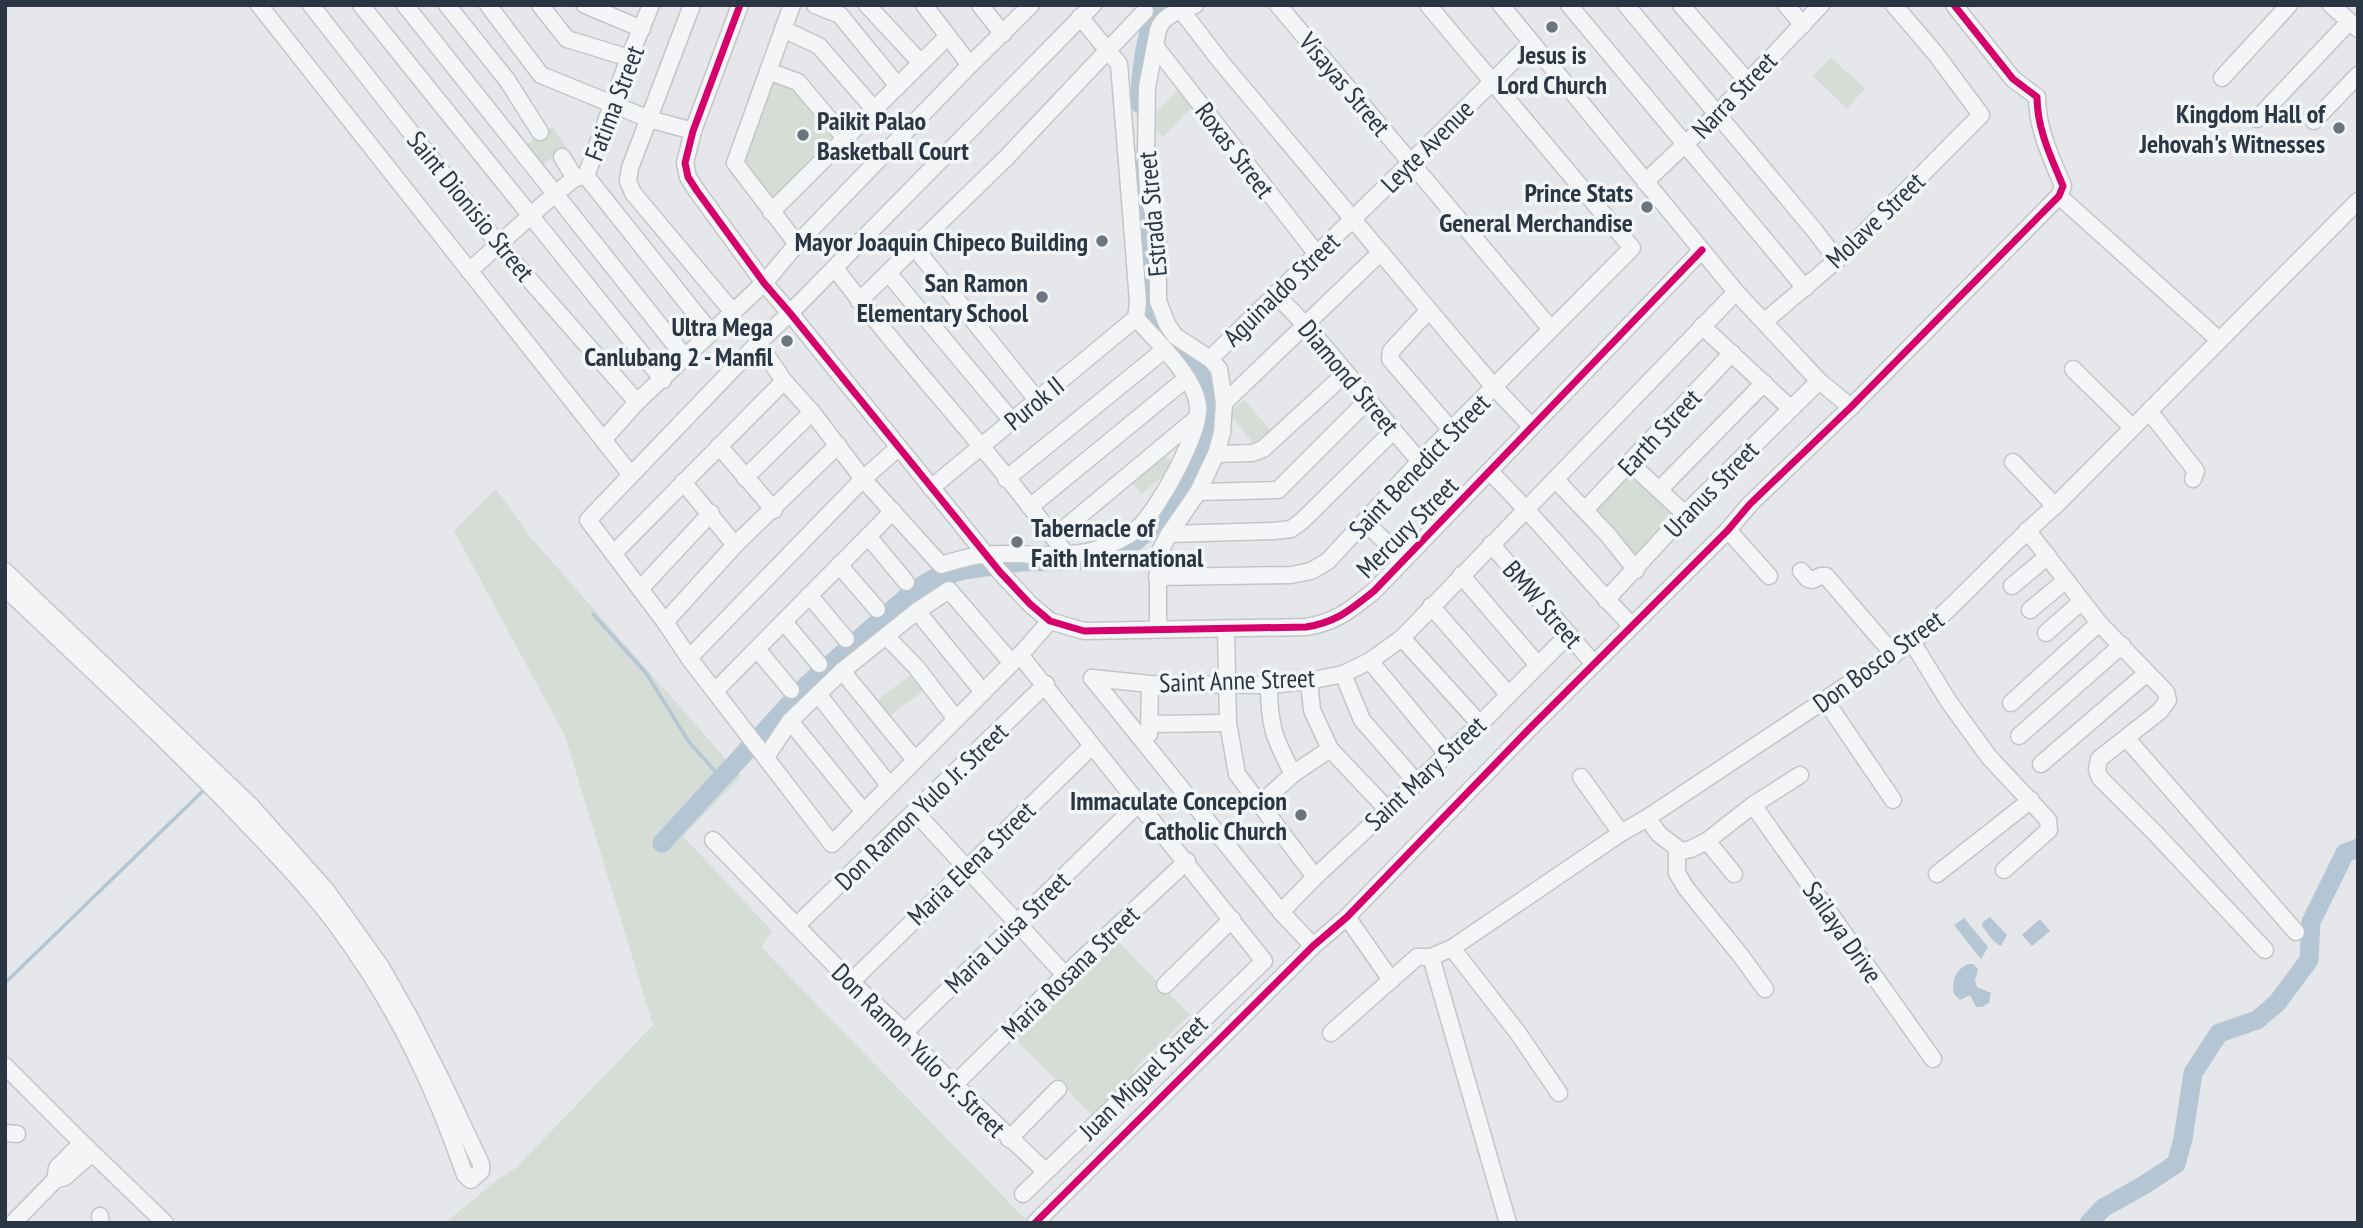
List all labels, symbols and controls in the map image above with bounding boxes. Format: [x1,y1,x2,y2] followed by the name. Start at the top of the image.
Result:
[1544,19,1560,35] marker: Jesus is Lord Church
[1291,25,1398,143] street label: Visayas Street
[1497,38,1607,101] place label: Jesus is Lord Church
[577,41,651,165] street label: Fatima Street
[1684,45,1784,145] street label: Narra Street
[1374,93,1480,199] street label: Leyte Avenue
[1188,96,1282,204] street label: Roxas Street
[2138,97,2327,160] place label: Kingdom Hall of Jehovah's Witnesses
[817,104,969,167] place label: Paikit Palao Basketball Court
[2331,120,2347,136] marker: Kingdom Hall of Jehovah's Witnesses
[400,124,542,288] street label: Saint Dionisio Street
[795,127,811,143] marker: Paikit Palao Basketball Court
[1130,150,1174,278] street label: Estrada Street
[1819,165,1931,275] street label: Molave Street
[1439,176,1633,239] place label: Prince Stats General Merchandise
[1639,199,1655,215] marker: Prince Stats General Merchandise
[795,225,1088,258] place label: Mayor Joaquin Chipeco Building
[1216,225,1346,353] street label: Aguinaldo Street
[1094,233,1110,249] marker: Mayor Joaquin Chipeco Building
[857,266,1029,329] place label: San Ramon Elementary School
[1034,289,1050,305] marker: San Ramon Elementary School
[584,310,774,373] place label: Ultra Mega Canlubang 2 - Manfil
[1291,313,1407,441] street label: Diamond Street
[779,333,795,349] marker: Ultra Mega Canlubang 2 - Manfil
[997,369,1071,437] street label: Purok II
[1610,382,1708,482] street label: Earth Street
[1341,387,1497,545] street label: Saint Benedict Street
[1657,434,1765,544] street label: Uranus Street
[1349,469,1465,585] street label: Mercury Street
[1031,511,1204,574] place label: Tabernacle of Faith International
[1009,534,1025,550] marker: Tabernacle of Faith International
[1496,554,1590,654] street label: BMW Street
[1806,603,1950,719] street label: Don Bosco Street
[1159,661,1315,699] street label: Saint Anne Street
[1358,709,1492,837] street label: Saint Mary Street
[828,715,1014,897] street label: Don Ramon Yulo Jr. Street
[1070,784,1287,847] place label: Immaculate Concepcion Catholic Church
[900,794,1042,932] street label: Maria Elena Street
[1293,807,1309,823] marker: Immaculate Concepcion Catholic Church
[937,864,1077,1000] street label: Maria Luisa Street
[1796,875,1890,989] street label: Sailaya Drive
[994,898,1146,1046] street label: Maria Rosana Street
[825,956,1013,1144] street label: Don Ramon Yulo Sr. Street
[1071,1008,1214,1147] street label: Juan Miguel Street

